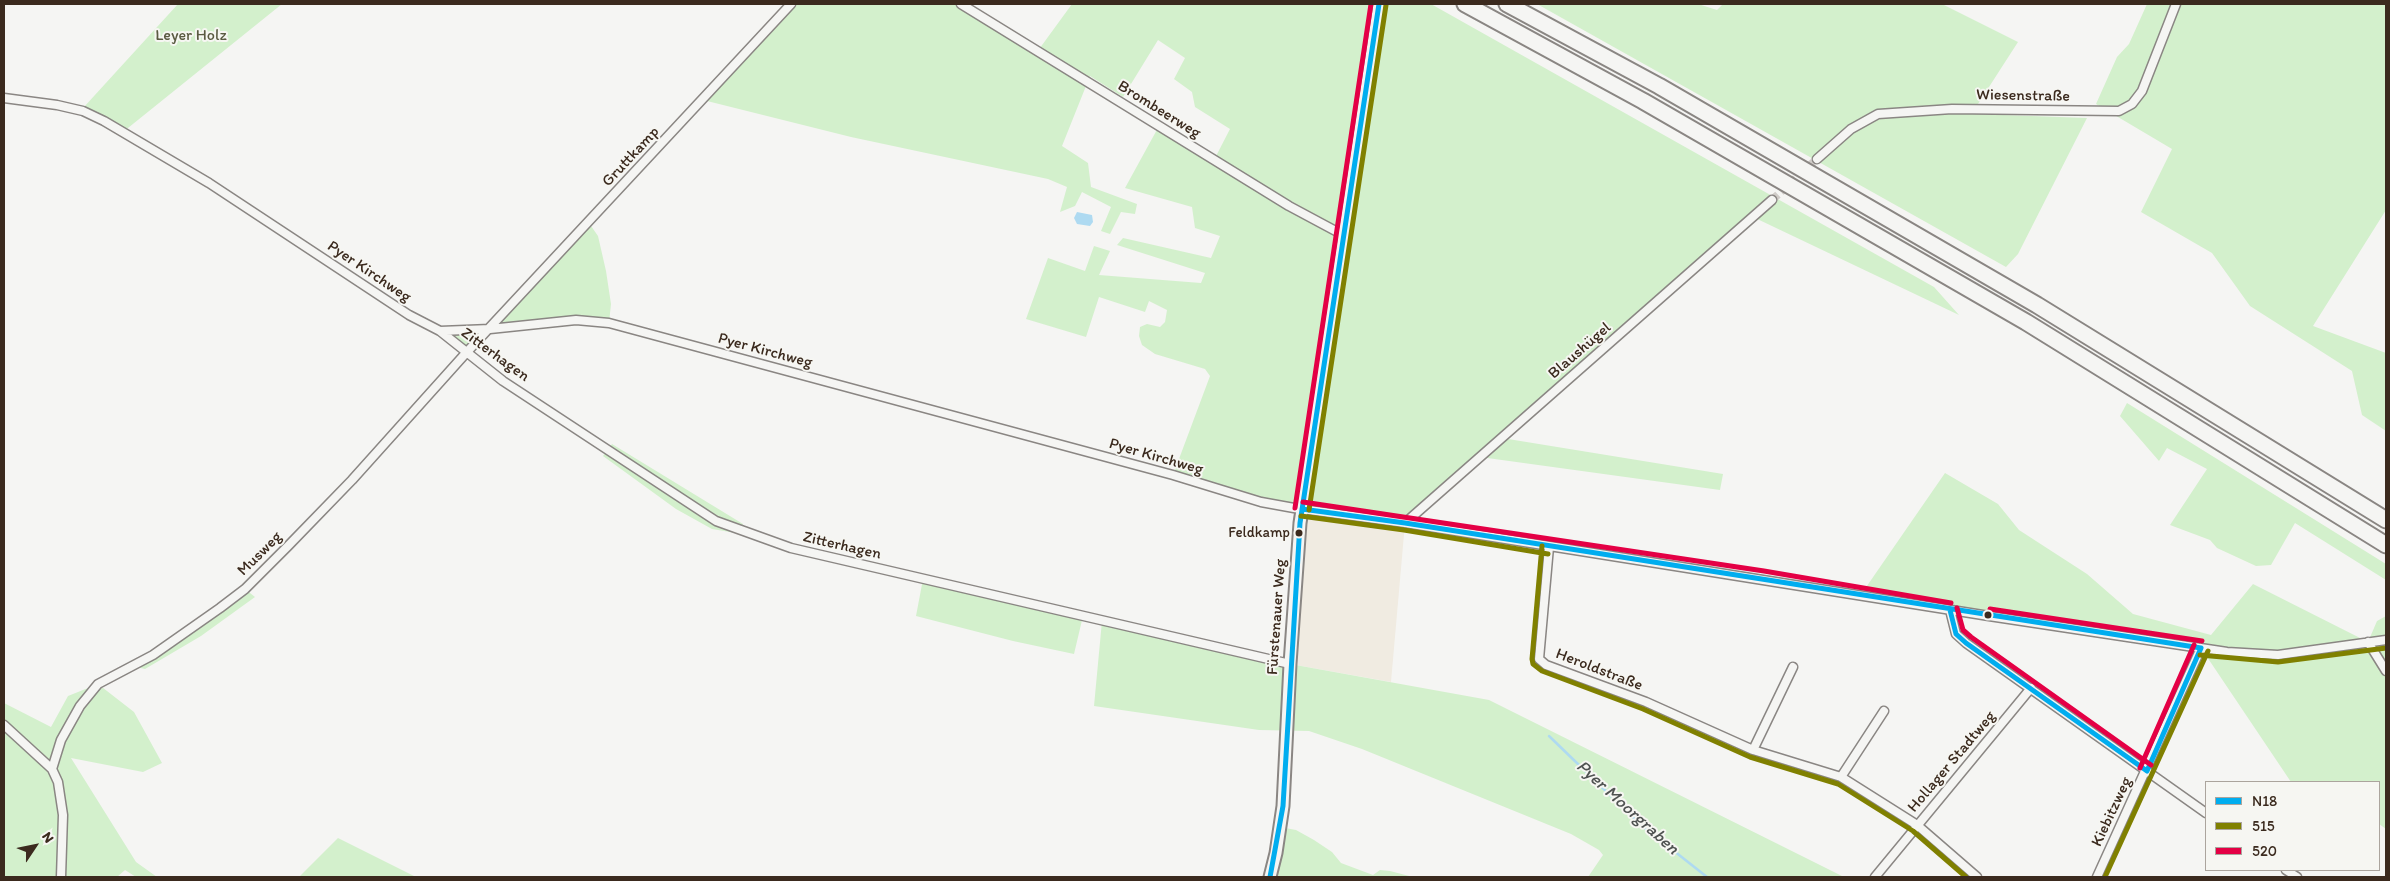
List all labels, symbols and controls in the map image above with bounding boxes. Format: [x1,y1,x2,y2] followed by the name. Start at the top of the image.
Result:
[155,26,227,46] park label: Leyer Holz
[1114,77,1204,143] street label: Brombeerweg
[1976,86,2070,106] street label: Wiesenstraße
[598,123,664,191] street label: Gruttkamp
[323,237,415,307] street label: Pyer Kirchweg
[1545,319,1615,383] street label: Blaushügel
[457,324,533,386] street label: Zitterhagen
[716,329,814,373] street label: Pyer Kirchweg
[1107,434,1205,480] street label: Pyer Kirchweg
[1228,524,1290,542] place label: Feldkamp
[234,528,286,580] street label: Musweg
[801,528,883,564] street label: Zitterhagen
[1294,528,1304,538] marker: Feldkamp
[1263,558,1291,676] street label: Fürstenauer Weg
[1983,610,1993,620] unlabelled marker
[1553,645,1645,695] street label: Heroldstraße
[1904,707,2000,817] street label: Hollager Stadtweg
[1571,756,1683,860] water label: Pyer Moorgraben
[2088,774,2136,850] street label: Kiebitzweg
[2205,781,2380,871] legend
[2252,792,2277,810] text: N18
[2252,817,2275,835] text: 515
[10,821,60,871] north arrow
[38,829,58,846] text: N
[2252,842,2277,860] text: 520

